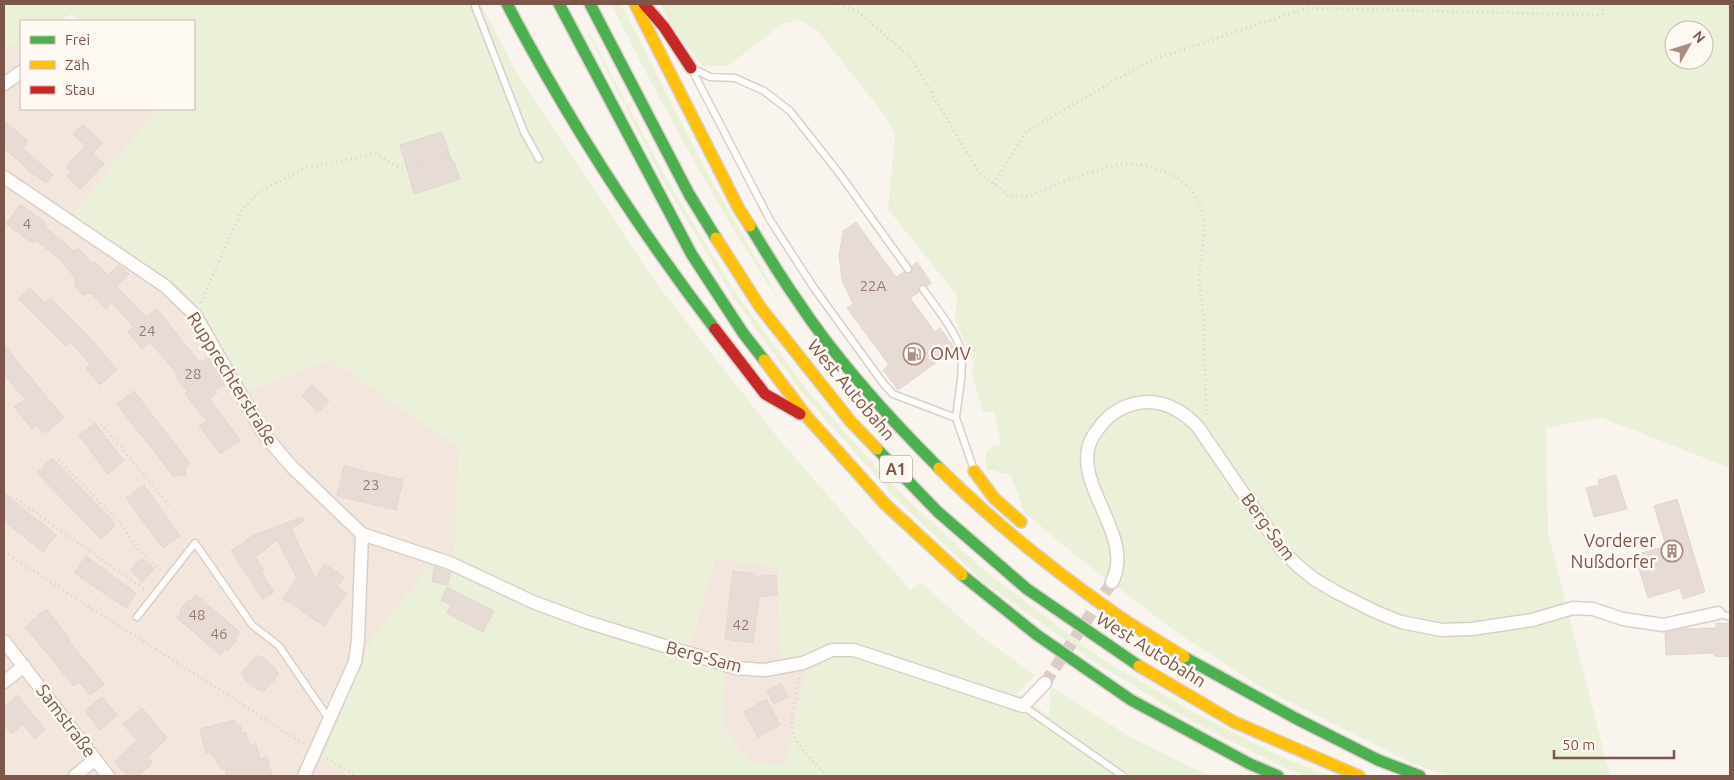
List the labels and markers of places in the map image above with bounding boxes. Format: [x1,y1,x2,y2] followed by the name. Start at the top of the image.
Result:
[902,342,926,366] fuel station icon: OMV
[930,343,972,363] place label: OMV
[1571,530,1656,571] place label: Vorderer Nußdorfer
[1660,539,1684,563] building icon: Vorderer Nußdorfer

